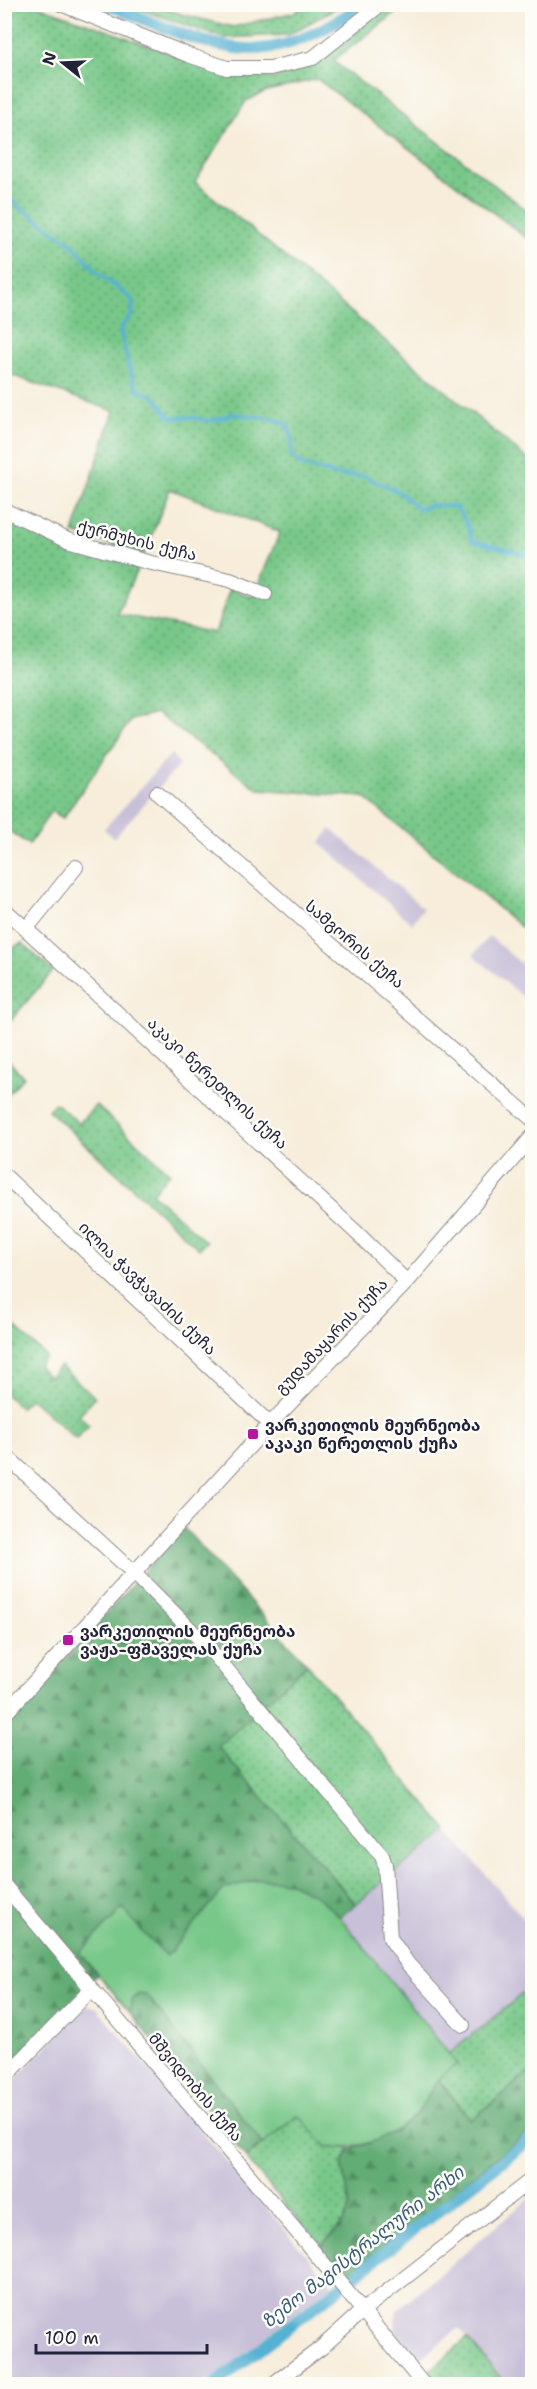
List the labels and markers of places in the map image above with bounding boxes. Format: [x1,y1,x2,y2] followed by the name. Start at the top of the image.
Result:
[265,1415,480,1454] place label: ვარკეთილის მეურნეობა აკაკი წერეთლის ქუჩა
[246,1427,260,1441] marker: ვარკეთილის მეურნეობა აკაკი წერეთლის ქუჩა
[80,1621,295,1660] place label: ვარკეთილის მეურნეობა ვაჟა-ფშაველას ქუჩა
[61,1633,75,1647] marker: ვარკეთილის მეურნეობა ვაჟა-ფშაველას ქუჩა

